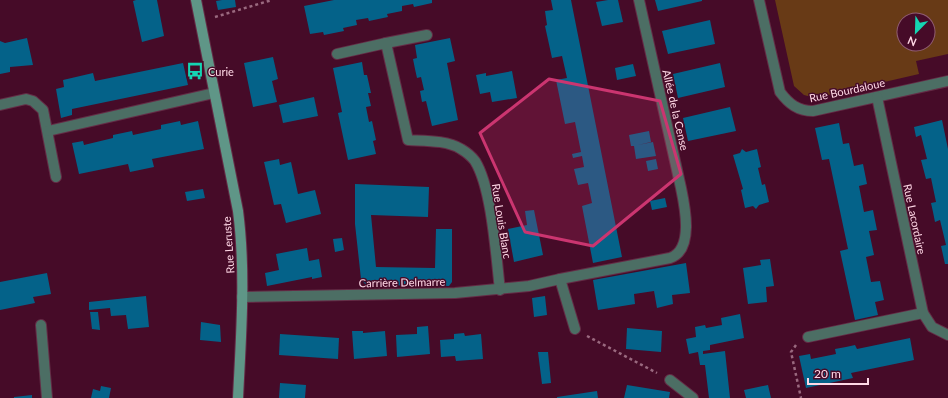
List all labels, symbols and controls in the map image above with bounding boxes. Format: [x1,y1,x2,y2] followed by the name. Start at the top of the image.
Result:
[896,12,936,52] north arrow
[905,34,918,49] text: N
[185,61,205,81] bus stop icon: Curie
[208,65,234,78] place label: Curie
[660,68,692,152] street label: Allée de la Cense
[808,76,886,104] street label: Rue Bourdaloue
[490,183,514,259] street label: Rue Louis Blanc
[901,183,929,256] street label: Rue Lacordaire
[220,216,236,274] street label: Rue Leruste
[359,275,446,289] street label: Carrière Delmarre
[808,360,868,386] scale bar
[814,366,841,381] text: 20 m

